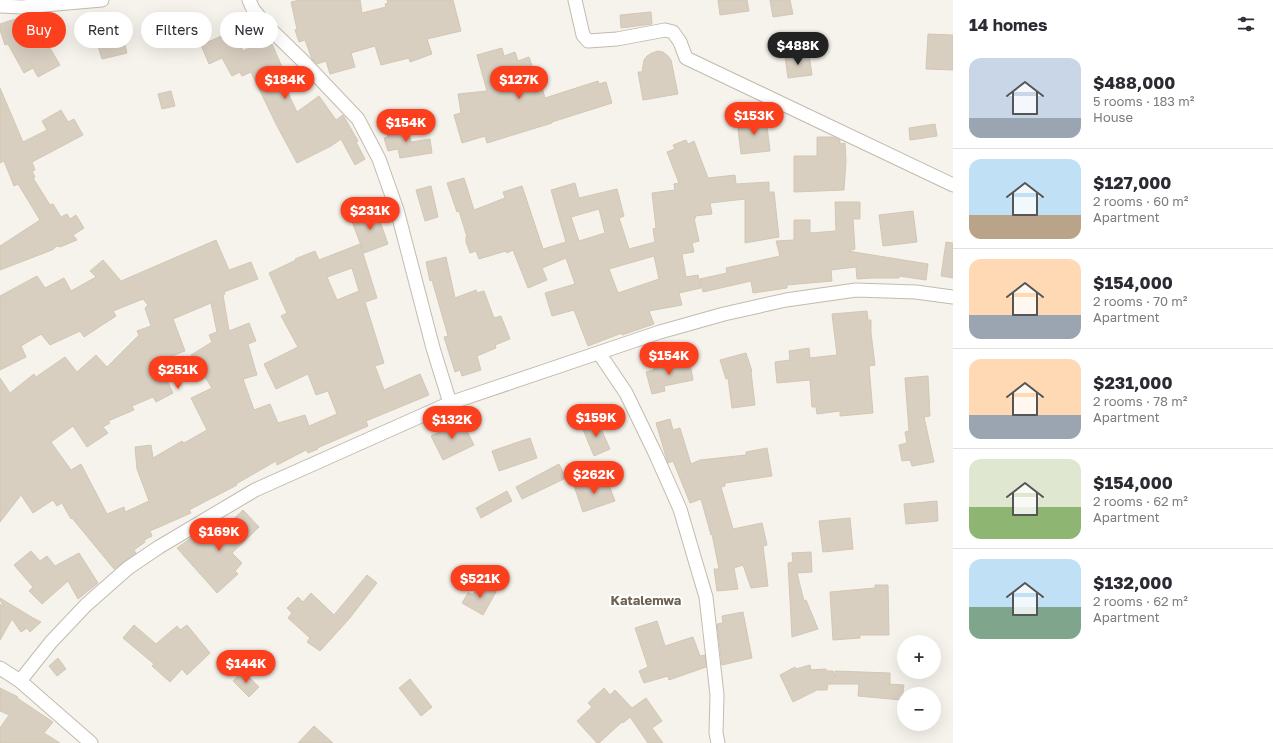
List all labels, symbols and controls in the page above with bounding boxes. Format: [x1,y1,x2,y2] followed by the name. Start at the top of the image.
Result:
[12,12,66,48] chip: Buy
[74,12,133,48] chip: Rent
[141,12,212,48] chip: Filters
[220,12,278,48] chip: New
[1235,13,1257,35] icon: filters
[969,14,1048,35] text: 14 homes
[770,32,826,66] pin: $488K
[777,37,819,53] text: $488K
[257,66,313,100] pin: $184K
[491,66,547,100] pin: $127K
[264,71,306,87] text: $184K
[499,71,539,87] text: $127K
[1093,72,1175,93] text: $488,000
[1001,74,1049,122] icon: home
[1093,93,1194,109] text: 5 rooms · 183 m²
[726,102,782,136] pin: $153K
[734,107,774,123] text: $153K
[378,109,434,143] pin: $154K
[1093,109,1133,125] text: House
[386,114,426,130] text: $154K
[1093,172,1171,193] text: $127,000
[1001,175,1049,223] icon: home
[1093,193,1189,209] text: 2 rooms · 60 m²
[342,197,398,231] pin: $231K
[350,202,390,218] text: $231K
[1093,209,1160,225] text: Apartment
[1093,272,1173,293] text: $154,000
[1001,275,1049,323] icon: home
[1093,293,1188,309] text: 2 rooms · 70 m²
[1093,309,1160,325] text: Apartment
[641,342,697,376] pin: $154K
[649,347,689,363] text: $154K
[150,356,206,390] pin: $251K
[158,361,198,377] text: $251K
[1093,372,1172,393] text: $231,000
[1001,375,1049,423] icon: home
[1093,393,1187,409] text: 2 rooms · 78 m²
[568,404,624,438] pin: $159K
[424,406,480,440] pin: $132K
[575,409,617,425] text: $159K
[1093,409,1160,425] text: Apartment
[432,411,472,427] text: $132K
[566,461,622,495] pin: $262K
[573,466,615,482] text: $262K
[1093,472,1173,493] text: $154,000
[1001,475,1049,523] icon: home
[1093,493,1188,509] text: 2 rooms · 62 m²
[1093,509,1160,525] text: Apartment
[191,518,247,552] pin: $169K
[198,523,240,539] text: $169K
[452,565,508,599] pin: $521K
[460,570,500,586] text: $521K
[1093,572,1172,593] text: $132,000
[1001,575,1049,623] icon: home
[611,592,682,608] district label: Katalemwa
[1093,593,1188,609] text: 2 rooms · 62 m²
[1093,609,1160,625] text: Apartment
[897,635,941,731] map controls
[897,635,941,679] button: +
[218,650,274,684] pin: $144K
[225,655,267,671] text: $144K
[897,687,941,731] button: −

